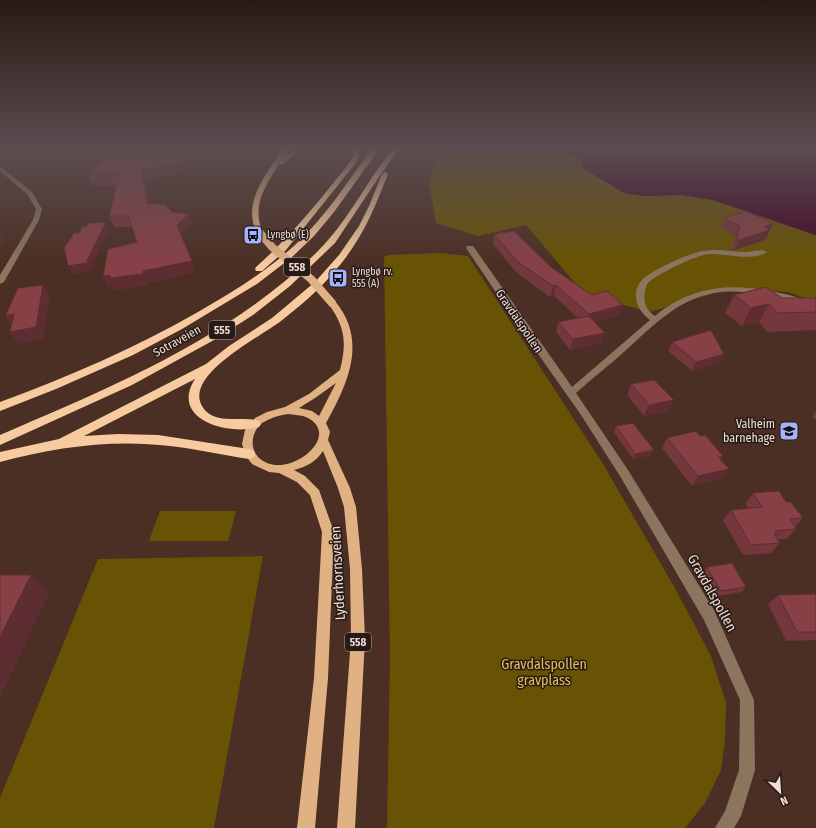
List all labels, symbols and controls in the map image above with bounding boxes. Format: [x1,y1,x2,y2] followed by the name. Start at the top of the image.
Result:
[242,224,264,246] bus stop icon: Lyngbø (E)
[267,228,309,241] place label: Lyngbø (E)
[284,258,310,276] road number: 558
[352,266,393,290] place label: Lyngbø rv. 555 (A)
[327,267,349,289] bus stop icon: Lyngbø rv. 555 (A)
[493,287,545,355] street label: Gravdalspollen
[209,321,235,339] road number: 555
[151,322,203,360] street label: Sotraveien
[723,417,775,445] place label: Valheim barnehage
[778,420,800,442] school or university icon: Valheim barnehage
[327,525,349,621] street label: Lyderhornsveien
[684,551,740,635] street label: Gravdalspollen
[345,633,371,651] road number: 558
[501,656,587,689] park label: Gravdalspollen gravplass
[760,772,800,812] north arrow
[778,793,790,808] text: N

